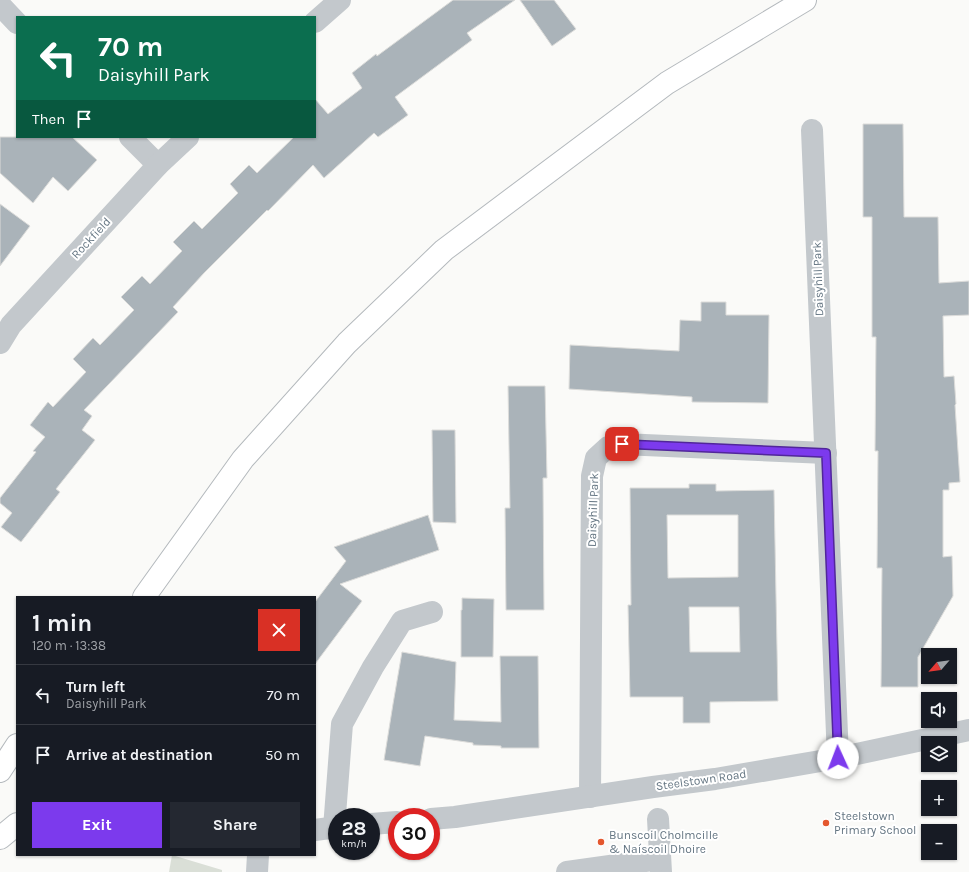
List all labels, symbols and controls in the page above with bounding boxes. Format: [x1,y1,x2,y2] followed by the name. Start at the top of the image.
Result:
[98,30,163,63] text: 70 m
[32,32,84,84] icon: left
[98,64,210,86] text: Daisyhill Park
[73,108,95,130] icon: arrive
[32,110,65,128] text: Then
[68,215,114,261] street label: Rockfield
[810,241,826,316] street label: Daisyhill Park
[605,427,639,461] pin
[611,433,633,455] icon: arrive
[585,472,601,547] street label: Daisyhill Park
[32,609,92,637] text: 1 min
[258,609,300,651] button: close
[32,638,106,653] text: 120 m · 13:38
[921,648,957,684] north arrow
[921,648,957,860] map controls
[66,678,125,696] text: Turn left
[32,684,54,706] icon: left
[266,686,300,704] text: 70 m
[921,692,957,728] button: sound
[66,696,147,711] text: Daisyhill Park
[921,736,957,772] button: layers
[817,737,859,779] position arrow
[32,744,54,766] icon: arrive
[66,746,213,764] text: Arrive at destination
[265,746,300,764] text: 50 m
[655,767,747,793] street label: Steelstown Road
[921,780,957,816] button: +
[32,802,162,848] button: Exit
[170,802,300,848] button: Share
[388,808,440,860] speed limit sign: 30
[834,809,916,837] place label: Steelstown Primary School
[341,817,367,840] text: 28
[821,818,831,828] marker: Steelstown Primary School
[921,824,957,860] button: −
[609,828,718,856] place label: Bunscoil Cholmcille & Naíscoil Dhoire
[596,837,606,847] marker: Bunscoil Cholmcille & Naíscoil Dhoire
[341,838,367,850] text: km/h

